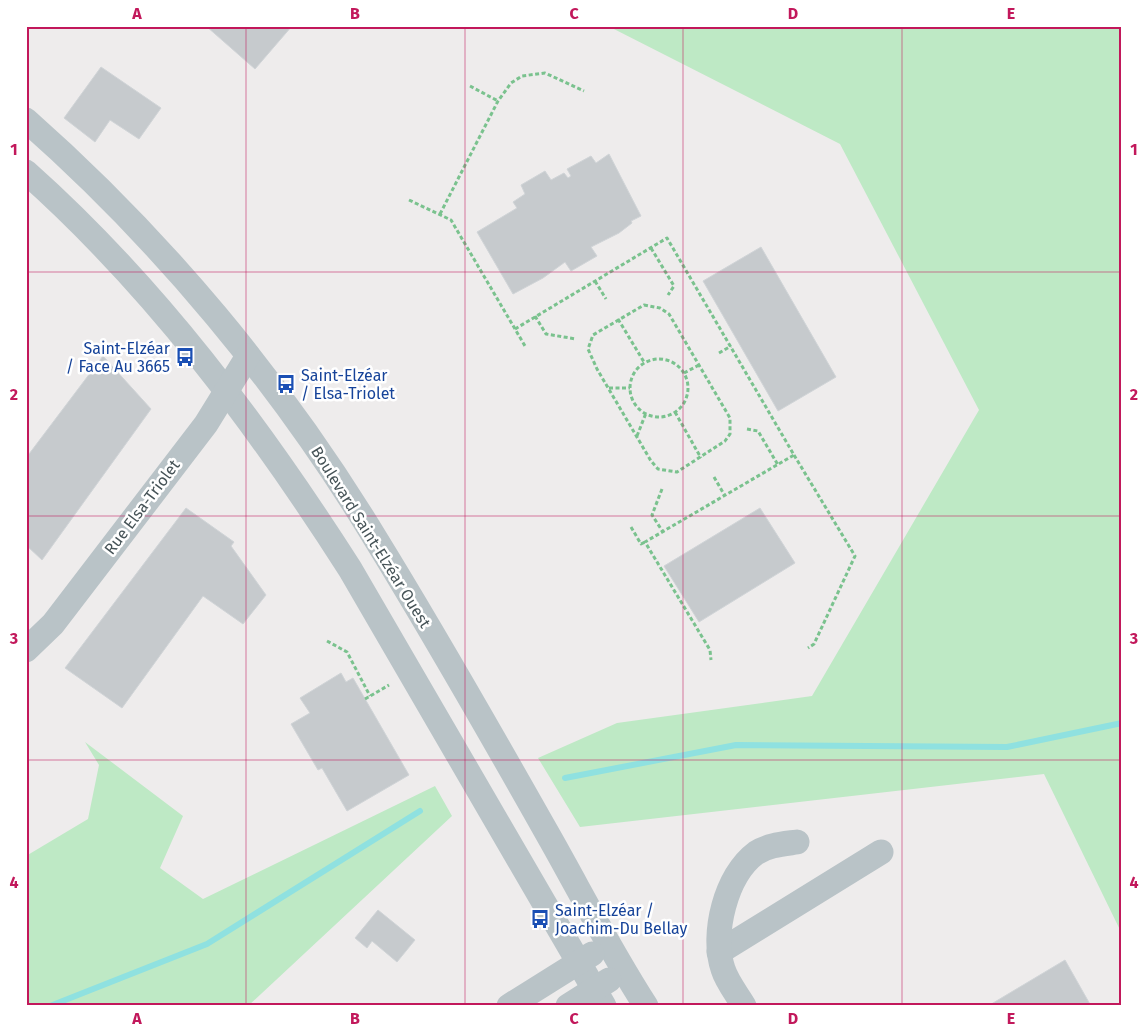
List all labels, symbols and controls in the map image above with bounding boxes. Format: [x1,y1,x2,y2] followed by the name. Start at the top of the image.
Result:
[131,4,142,23] text: A
[350,4,360,23] text: B
[569,4,579,23] text: C
[788,4,798,23] text: D
[1007,4,1015,23] text: E
[10,140,18,159] text: 1
[1130,140,1138,159] text: 1
[66,339,171,376] place label: Saint-Elzéar / Face Au 3665
[174,346,196,368] bus stop icon: Saint-Elzéar / Face Au 3665
[301,366,395,403] place label: Saint-Elzéar / Elsa-Triolet
[275,373,297,395] bus stop icon: Saint-Elzéar / Elsa-Triolet
[10,385,18,404] text: 2
[1130,385,1138,404] text: 2
[307,443,435,632] street label: Boulevard Saint-Elzéar Ouest
[100,456,184,558] street label: Rue Elsa-Triolet
[9,629,18,648] text: 3
[1129,629,1138,648] text: 3
[9,873,19,892] text: 4
[1129,873,1139,892] text: 4
[555,901,688,938] place label: Saint-Elzéar / Joachim-Du Bellay
[529,908,551,930] bus stop icon: Saint-Elzéar / Joachim-Du Bellay
[131,1009,142,1028] text: A
[350,1009,360,1028] text: B
[569,1009,579,1028] text: C
[788,1009,798,1028] text: D
[1007,1009,1015,1028] text: E

